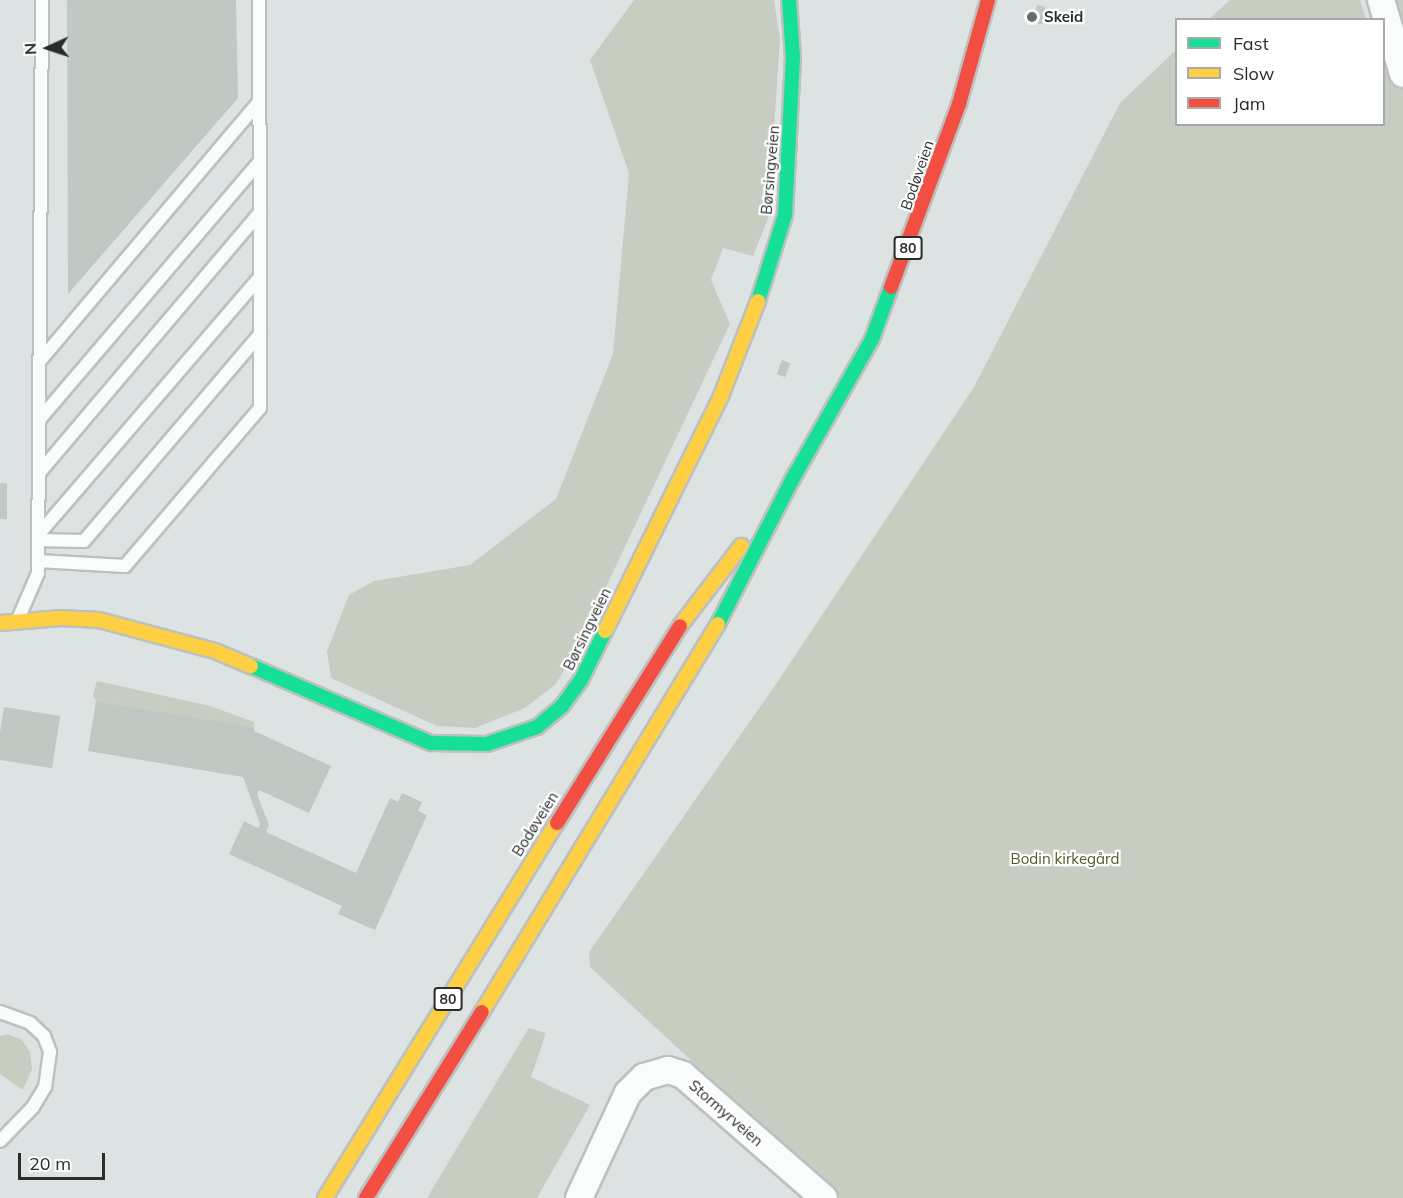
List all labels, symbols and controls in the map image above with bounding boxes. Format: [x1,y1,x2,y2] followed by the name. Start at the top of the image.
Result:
[1044,8,1083,26] place label: Skeid
[1025,10,1039,24] marker: Skeid
[18,18,78,78] north arrow
[1175,18,1385,126] legend
[1233,32,1269,55] text: Fast
[20,42,40,56] text: N
[1233,62,1274,85] text: Slow
[1233,92,1266,115] text: Jam
[757,125,783,215] street label: Børsingveien
[897,138,937,212] street label: Bodøveien
[893,237,923,259] road number: 80
[559,585,615,673] street label: Børsingveien
[508,788,562,860] street label: Bodøveien
[1011,850,1119,868] park label: Bodin kirkegård
[433,988,463,1010] road number: 80
[685,1076,767,1150] street label: Stormyrveien
[21,1141,108,1179] scale bar
[29,1152,71,1175] text: 20 m

